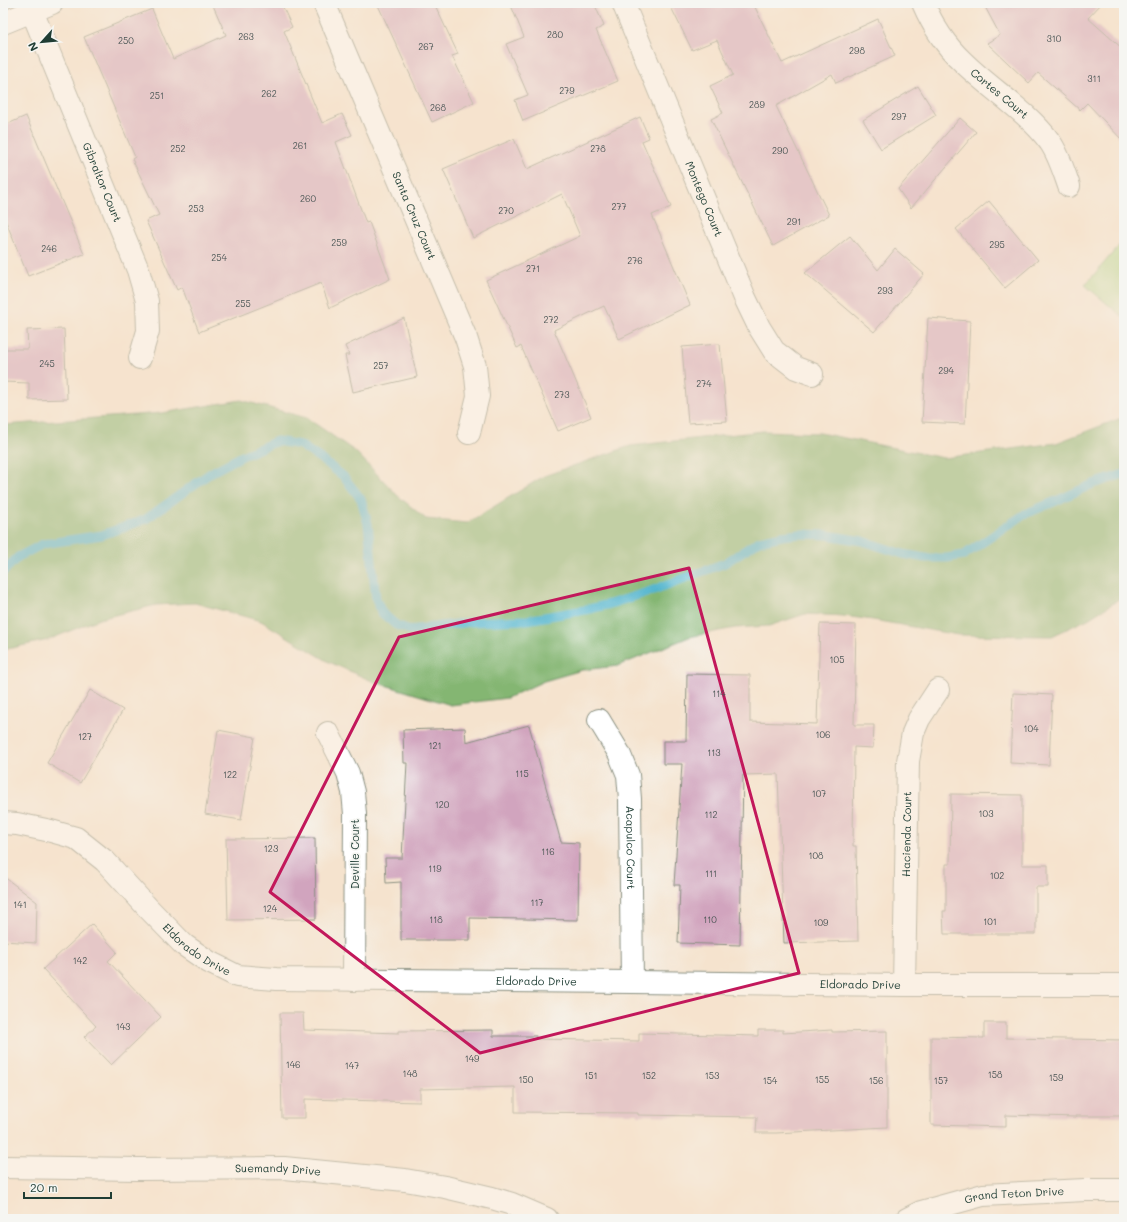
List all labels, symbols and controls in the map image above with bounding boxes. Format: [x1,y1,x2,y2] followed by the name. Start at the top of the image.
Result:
[22,22,62,62] north arrow
[547,29,563,40] house number: 280
[238,31,254,42] house number: 263
[1047,33,1062,44] house number: 310
[118,35,134,46] house number: 250
[24,40,41,54] text: N
[418,41,434,52] house number: 267
[849,45,865,56] house number: 298
[968,65,1032,122] street label: Cortes Court
[1087,73,1101,84] house number: 311
[559,85,575,96] house number: 279
[261,88,277,99] house number: 262
[150,90,164,101] house number: 251
[749,99,766,110] house number: 289
[430,102,446,113] house number: 268
[891,111,907,122] house number: 297
[80,140,126,224] street label: Gibraltor Court
[293,140,307,151] house number: 261
[170,143,186,154] house number: 252
[590,143,606,154] house number: 278
[772,145,788,156] house number: 290
[682,159,727,239] street label: Montego Court
[389,169,440,262] street label: Santa Cruz Court
[300,193,316,204] house number: 260
[611,201,627,212] house number: 277
[188,203,204,214] house number: 253
[498,205,514,216] house number: 270
[787,216,801,227] house number: 291
[331,237,347,248] house number: 259
[989,239,1005,250] house number: 295
[41,243,57,254] house number: 246
[211,252,227,263] house number: 254
[627,255,643,266] house number: 276
[526,263,540,274] house number: 271
[877,285,893,296] house number: 293
[235,298,251,309] house number: 255
[543,314,559,325] house number: 272
[39,358,55,369] house number: 245
[373,360,389,371] house number: 257
[938,365,955,376] house number: 294
[696,378,712,389] house number: 274
[554,389,570,400] house number: 273
[830,654,844,665] house number: 105
[712,688,726,699] house number: 114
[1024,723,1039,734] house number: 104
[815,729,831,740] house number: 106
[78,731,92,742] house number: 127
[428,740,442,751] house number: 121
[707,747,721,758] house number: 113
[515,768,529,779] house number: 115
[223,769,237,780] house number: 122
[812,788,826,799] house number: 107
[898,791,914,877] street label: Hacienda Court
[435,799,450,810] house number: 120
[623,806,639,890] street label: Acapulco Court
[979,808,993,819] house number: 103
[704,809,718,820] house number: 112
[347,819,362,889] street label: Deville Court
[264,843,278,854] house number: 123
[541,846,555,857] house number: 116
[808,850,824,861] house number: 108
[428,863,442,874] house number: 119
[705,868,717,879] house number: 111
[990,870,1004,881] house number: 102
[530,897,544,908] house number: 117
[13,899,27,910] house number: 141
[263,903,278,914] house number: 124
[429,914,443,925] house number: 118
[703,914,717,925] house number: 110
[983,916,997,927] house number: 101
[814,917,829,928] house number: 109
[160,920,234,979] street label: Eldorado Drive
[73,955,87,966] house number: 142
[496,973,577,989] street label: Eldorado Drive
[820,976,901,992] street label: Eldorado Drive
[116,1021,130,1032] house number: 143
[465,1053,480,1064] house number: 149
[286,1059,300,1070] house number: 146
[345,1060,359,1071] house number: 147
[403,1068,418,1079] house number: 148
[988,1069,1003,1080] house number: 158
[584,1070,598,1081] house number: 151
[642,1070,656,1081] house number: 152
[705,1070,719,1081] house number: 153
[1049,1072,1064,1083] house number: 159
[519,1074,534,1085] house number: 150
[815,1074,829,1085] house number: 155
[763,1075,778,1086] house number: 154
[869,1075,883,1086] house number: 156
[934,1075,948,1086] house number: 157
[235,1160,322,1179] street label: Suemandy Drive
[24,1174,111,1200] scale bar
[30,1179,58,1195] text: 20 m
[962,1183,1065,1207] street label: Grand Teton Drive

